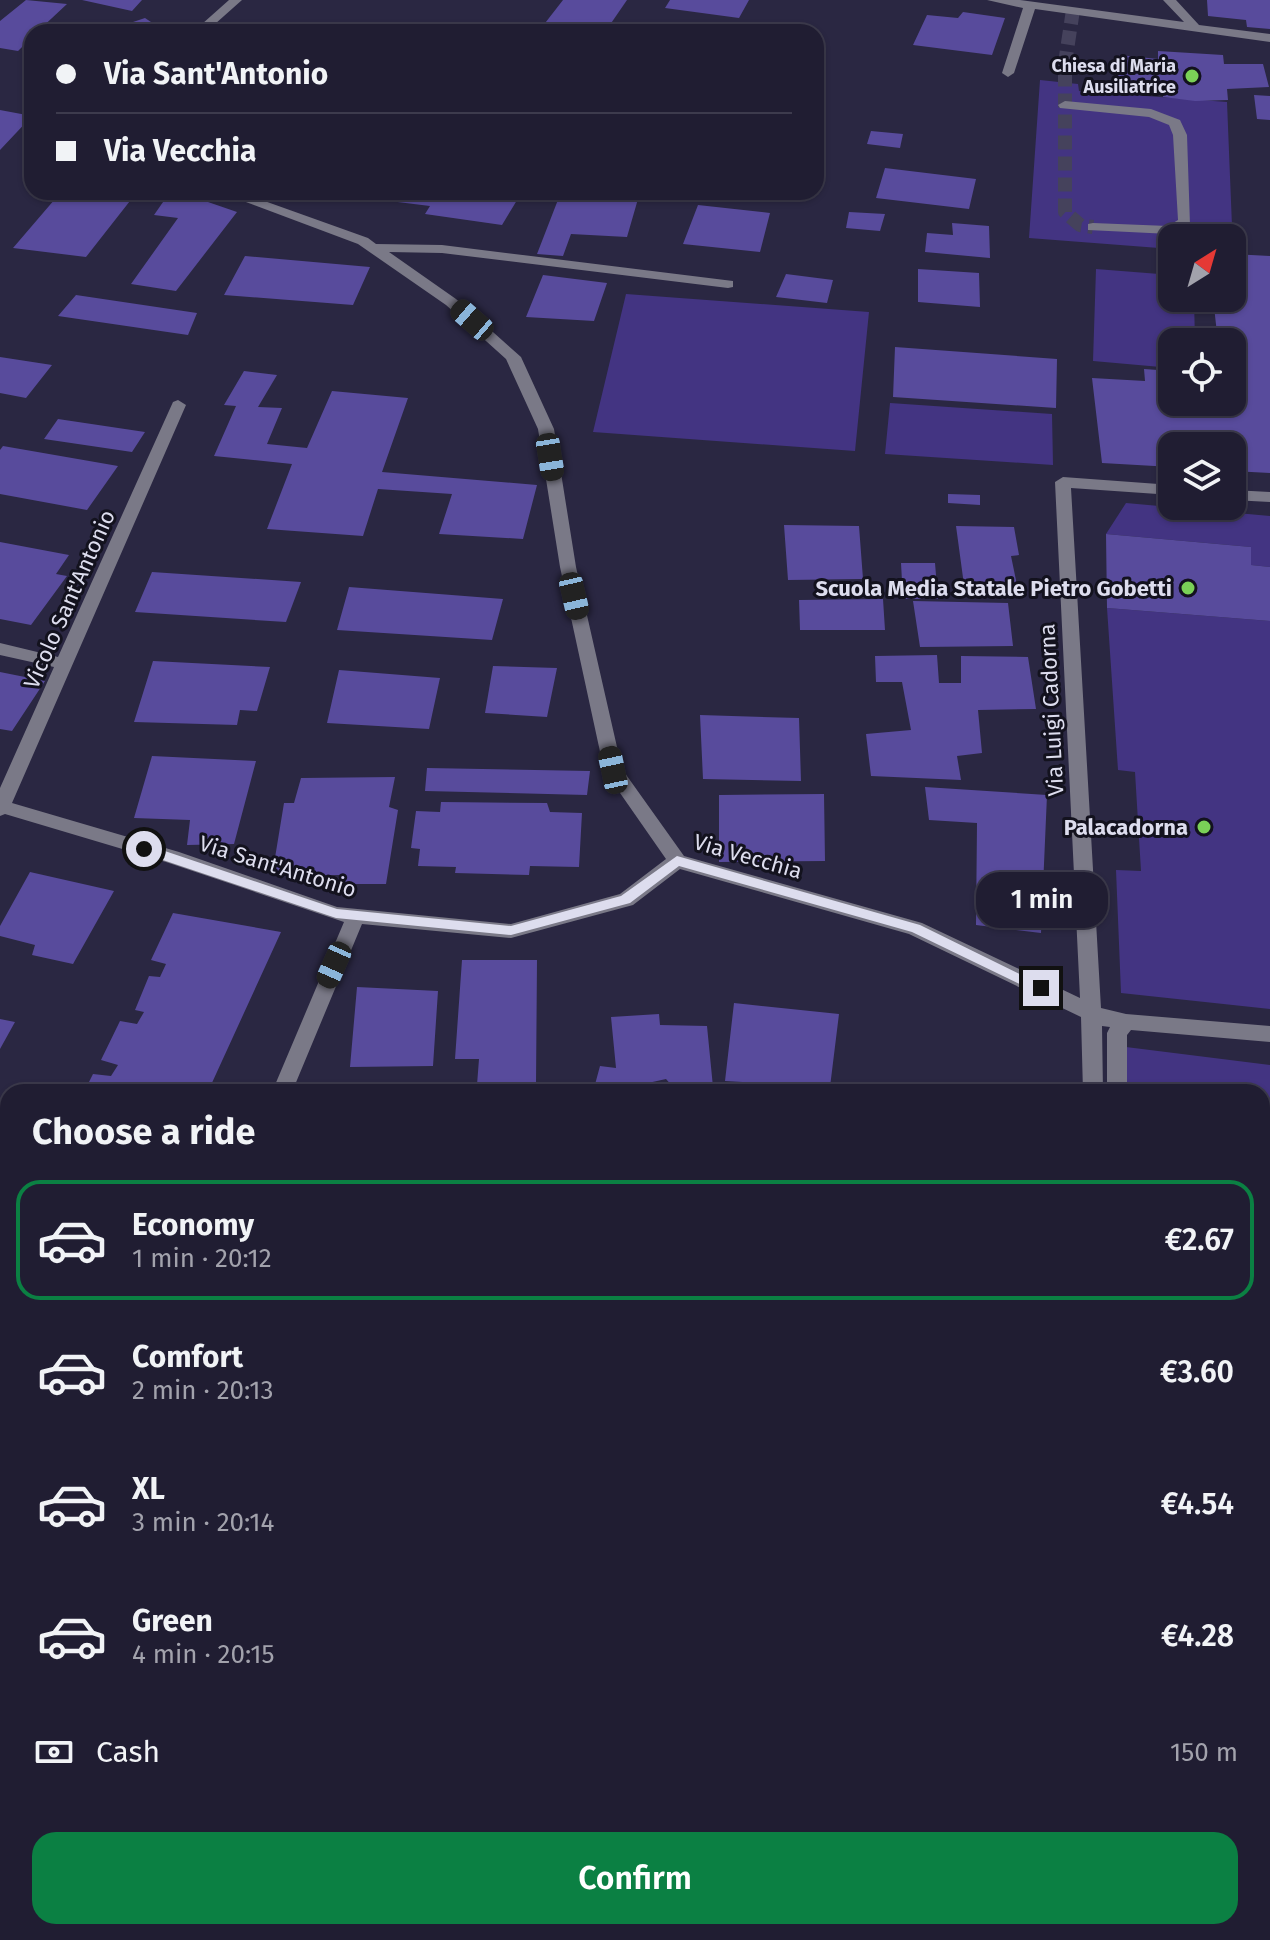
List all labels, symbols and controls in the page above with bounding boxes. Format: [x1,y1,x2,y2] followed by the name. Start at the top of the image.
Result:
[1051,55,1176,98] place label: Chiesa di Maria Ausiliatrice
[104,56,328,92] text: Via Sant'Antonio
[1183,67,1201,85] marker: Chiesa di Maria Ausiliatrice
[104,133,256,169] text: Via Vecchia
[1158,224,1246,312] north arrow
[1158,224,1246,520] map controls
[446,295,498,345] car
[1158,328,1246,416] button: locate
[534,431,566,483] car
[1158,432,1246,520] button: layers
[18,506,121,693] street label: Vicolo Sant'Antonio
[557,570,591,622] car
[815,575,1172,602] place label: Scuola Media Statale Pietro Gobetti
[1179,579,1197,597] marker: Scuola Media Statale Pietro Gobetti
[1033,623,1070,797] street label: Via Luigi Cadorna
[596,744,630,796] car
[1064,814,1188,841] place label: Palacadorna
[1195,818,1213,836] marker: Palacadorna
[691,828,805,885] street label: Via Vecchia
[196,830,360,903] street label: Via Sant'Antonio
[126,831,162,867] route start
[975,872,1107,928] callout: 1 min
[1011,884,1073,915] text: 1 min
[313,938,355,992] car
[1023,970,1059,1006] route end
[32,1110,255,1154] text: Choose a ride
[36,1204,108,1276] icon: car
[132,1207,254,1243] text: Economy
[1165,1222,1234,1258] text: €2.67
[132,1243,272,1274] text: 1 min · 20:12
[36,1336,108,1408] icon: car
[132,1339,243,1375] text: Comfort
[1160,1354,1234,1390] text: €3.60
[132,1375,273,1406] text: 2 min · 20:13
[36,1468,108,1540] icon: car
[132,1471,165,1507] text: XL
[1161,1486,1234,1522] text: €4.54
[132,1507,274,1538] text: 3 min · 20:14
[36,1600,108,1672] icon: car
[132,1603,213,1639] text: Green
[1161,1618,1234,1654] text: €4.28
[132,1639,274,1670] text: 4 min · 20:15
[32,1730,76,1774] icon: cash
[96,1734,160,1770] text: Cash
[1170,1737,1238,1768] text: 150 m
[32,1832,1238,1924] button: Confirm

